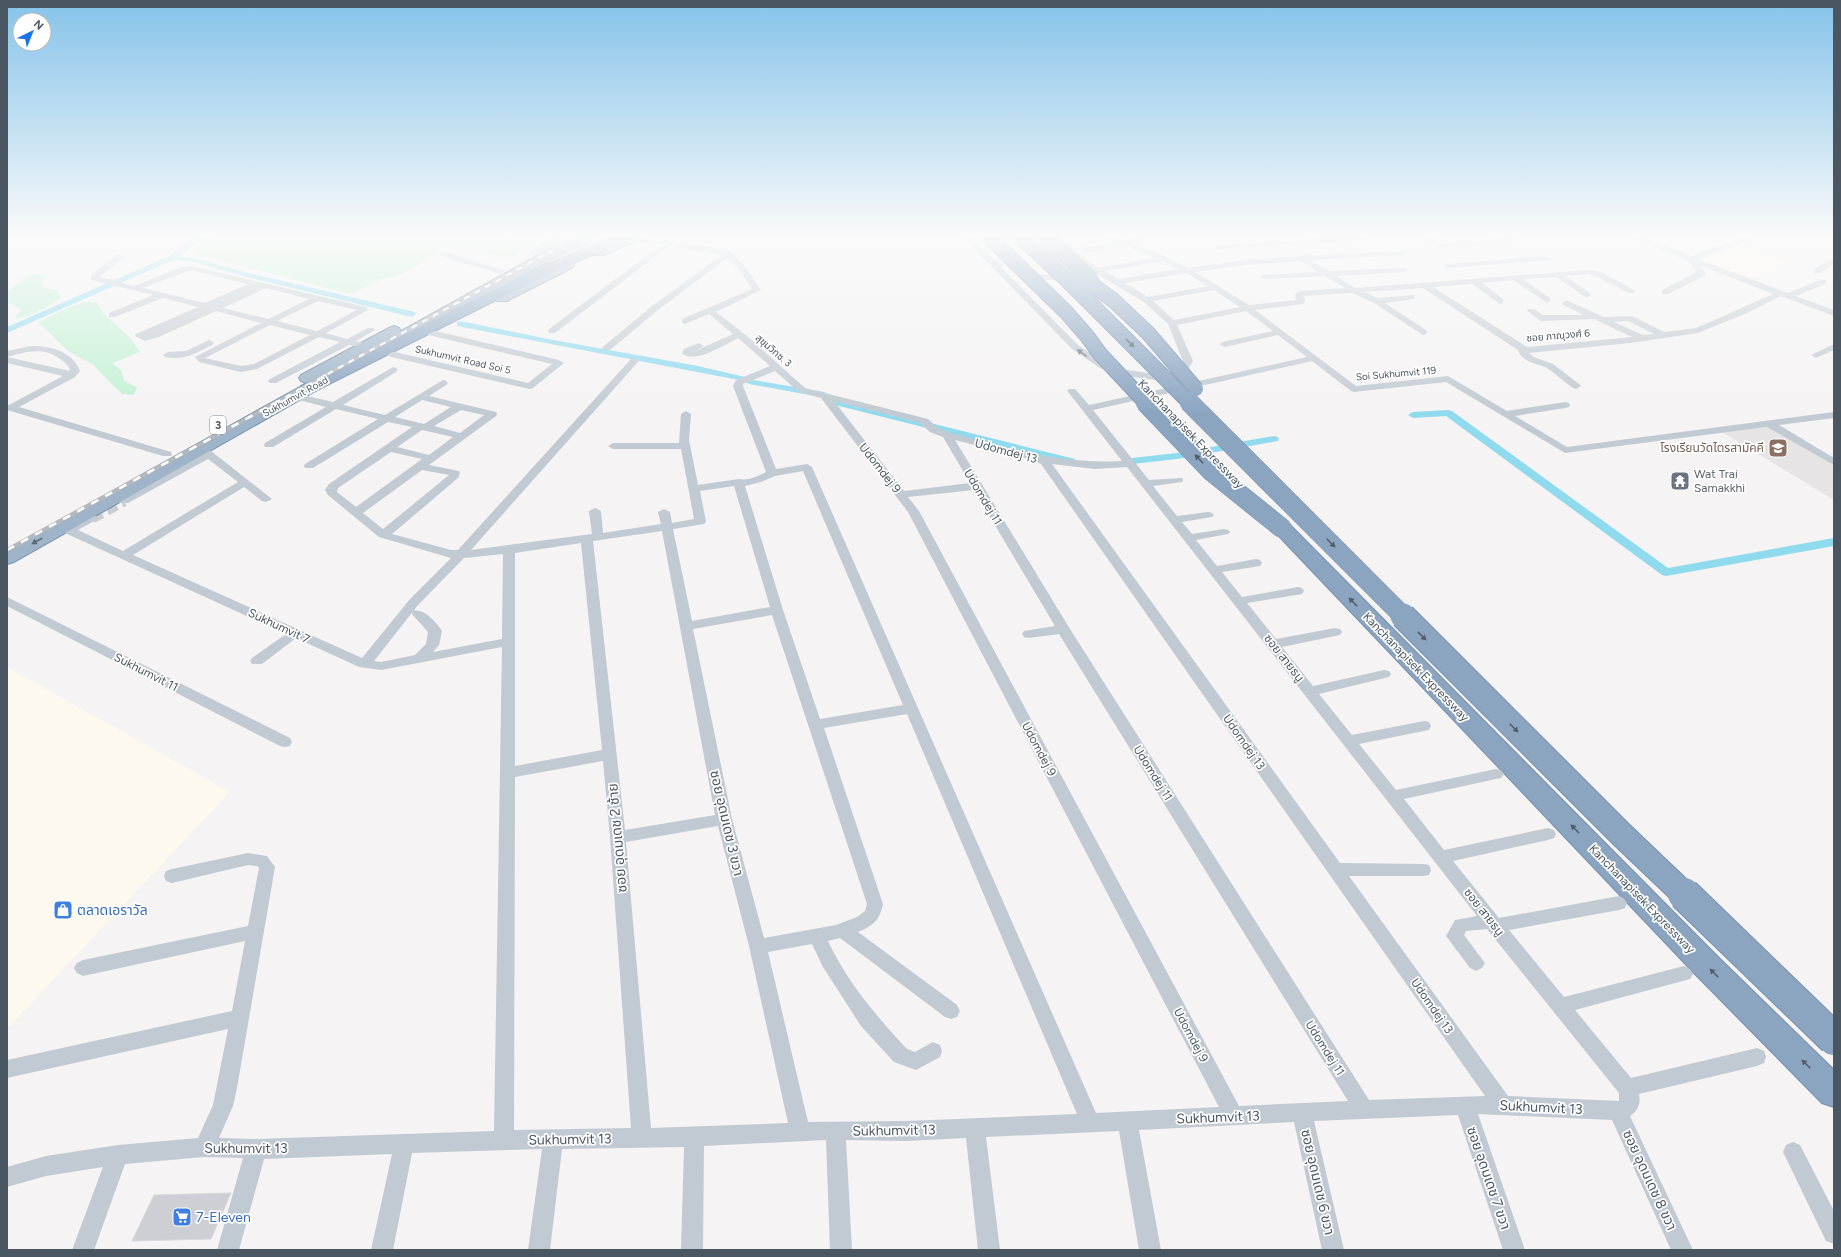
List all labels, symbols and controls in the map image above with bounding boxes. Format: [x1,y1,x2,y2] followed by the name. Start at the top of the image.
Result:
[12,12,52,52] north arrow
[31,17,46,33] text: N
[1526,326,1591,345] street label: ซอย ภาณุวงศ์ 6
[753,331,794,370] street label: สุขุมวิทซ. 3
[1125,338,1135,348] one-way arrow
[414,342,512,377] street label: Sukhumvit Road Soi 5
[1077,349,1088,357] one-way arrow
[1355,363,1437,383] street label: Soi Sukhumvit 119
[260,373,330,420] street label: Sukhumvit Road
[1135,377,1247,492] street label: Kanchanapisek Expressway
[210,416,226,434] road number: 3
[973,436,1039,466] street label: Udomdej 13
[1767,437,1789,459] school or university icon: โรงเรียนวัดไตรสามัคคี
[856,440,904,496] street label: Udomdej 9
[1660,441,1764,455] place label: โรงเรียนวัดไตรสามัคคี
[1194,454,1204,464] one-way arrow
[961,467,1005,527] street label: Udomdej 11
[1694,467,1745,495] place label: Wat Trai Samakkhi
[1669,470,1691,492] temple icon: Wat Trai Samakkhi
[31,537,42,544] one-way arrow
[1326,538,1336,548] one-way arrow
[1348,597,1358,607] one-way arrow
[246,606,313,647] street label: Sukhumvit 7
[1360,610,1472,725] street label: Kanchanapisek Expressway
[1261,631,1307,685] street label: ซอย สายธนู
[1418,631,1427,641] one-way arrow
[112,650,180,694] street label: Sukhumvit 11
[1220,712,1268,772] street label: Udomdej 13
[1019,720,1059,779] street label: Udomdej 9
[1509,723,1519,733] one-way arrow
[1131,743,1175,803] street label: Udomdej 11
[706,769,747,878] street label: ซอย อุดมเดช 3 ขวา
[604,783,631,893] street label: ซอย อุดมเดช 2 ซ้าย
[1570,824,1580,834] one-way arrow
[1586,842,1698,957] street label: Kanchanapisek Expressway
[1461,885,1507,939] street label: ซอย สายธนู
[52,899,74,921] shop icon: ตลาดเอราวัล
[77,902,148,919] place label: ตลาดเอราวัล
[1709,968,1719,978] one-way arrow
[1408,976,1456,1036] street label: Udomdej 13
[1171,1006,1211,1065] street label: Udomdej 9
[1303,1018,1347,1078] street label: Udomdej 11
[1801,1059,1811,1069] one-way arrow
[1499,1097,1583,1118] street label: Sukhumvit 13
[1176,1108,1260,1127] street label: Sukhumvit 13
[852,1121,936,1140] street label: Sukhumvit 13
[1463,1124,1514,1232] street label: ซอย อุดมเดช 7 ขวา
[1297,1127,1338,1237] street label: ซอย อุดมเดช 6 ขวา
[1619,1127,1680,1233] street label: ซอย อุดมเดช 8 ขวา
[528,1130,612,1149] street label: Sukhumvit 13
[204,1140,288,1157] street label: Sukhumvit 13
[171,1206,193,1228] supermarket icon: 7-Eleven
[196,1209,251,1226] place label: 7-Eleven

